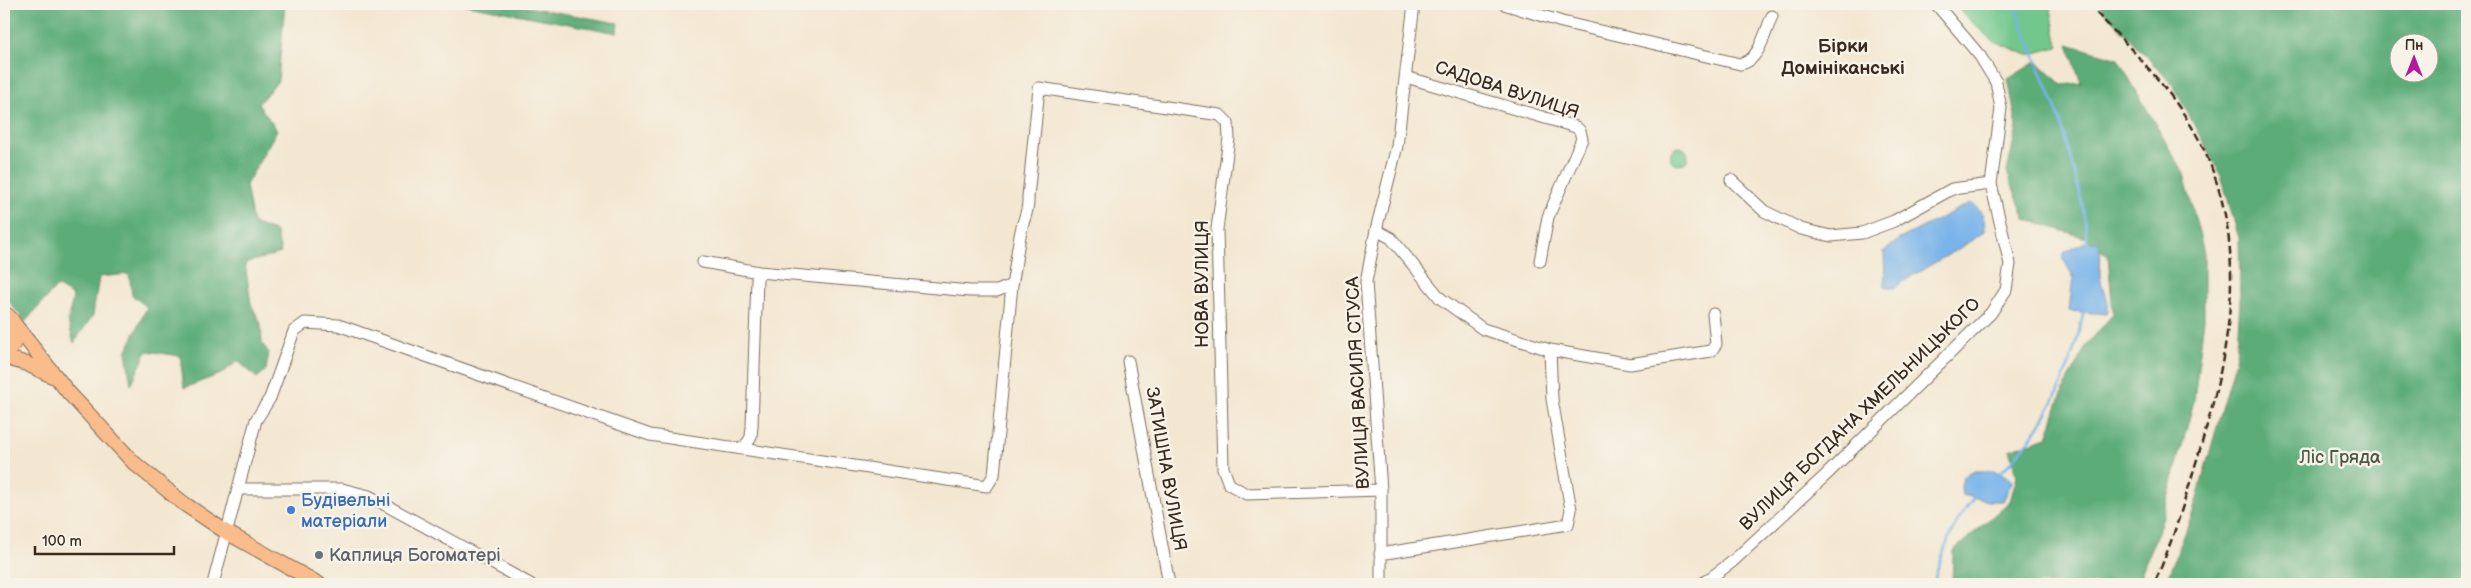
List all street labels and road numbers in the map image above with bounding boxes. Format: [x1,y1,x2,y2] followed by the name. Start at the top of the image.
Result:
[1432,57,1582,123] street label: САДОВА ВУЛИЦЯ
[1192,220,1213,348] street label: НОВА ВУЛИЦЯ
[1342,276,1374,490] street label: ВУЛИЦЯ ВАСИЛЯ СТУСА
[1735,293,1985,535] street label: ВУЛИЦЯ БОГДАНА ХМЕЛЬНИЦЬКОГО
[1141,385,1191,553] street label: ЗАТИШНА ВУЛИЦЯ

